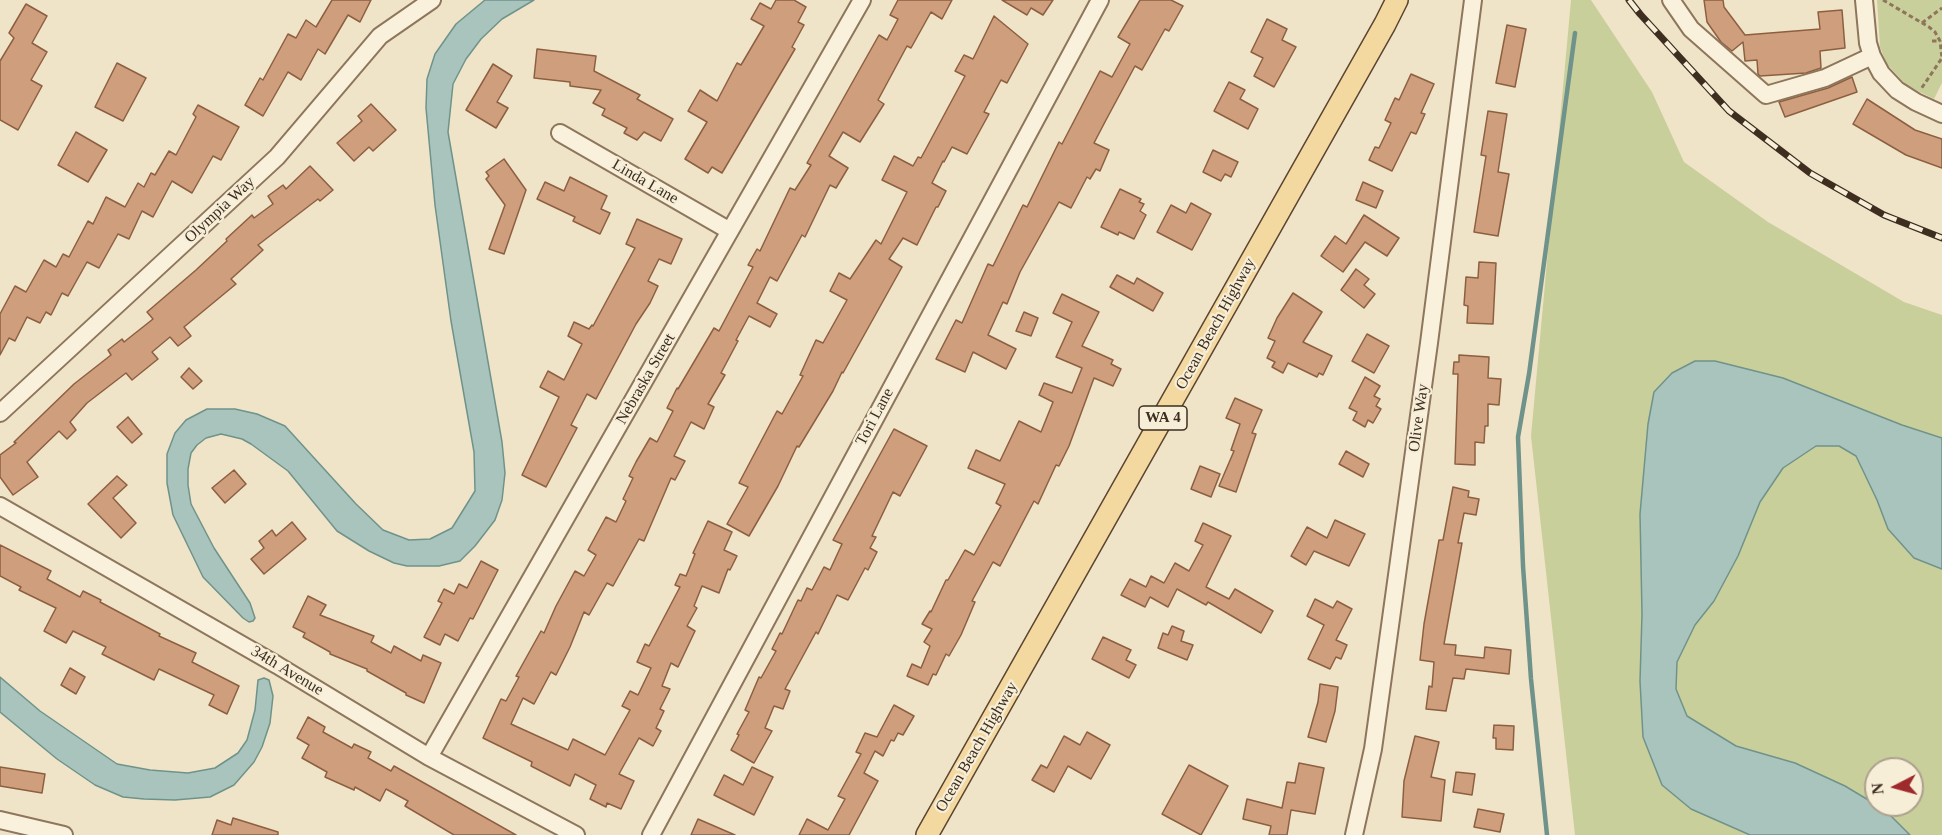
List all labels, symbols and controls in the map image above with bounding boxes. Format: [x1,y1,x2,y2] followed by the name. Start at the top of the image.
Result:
[608,155,682,209] street label: Linda Lane
[181,173,259,247] street label: Olympia Way
[1172,255,1260,393] street label: Ocean Beach Highway
[612,330,680,428] street label: Nebraska Street
[1405,383,1433,453] street label: Olive Way
[852,385,898,449] street label: Tori Lane
[1139,406,1187,430] road number: WA 4
[247,642,327,700] street label: 34th Avenue
[932,678,1022,816] street label: Ocean Beach Highway
[1864,757,1924,817] north arrow
[1869,782,1887,795] text: N

